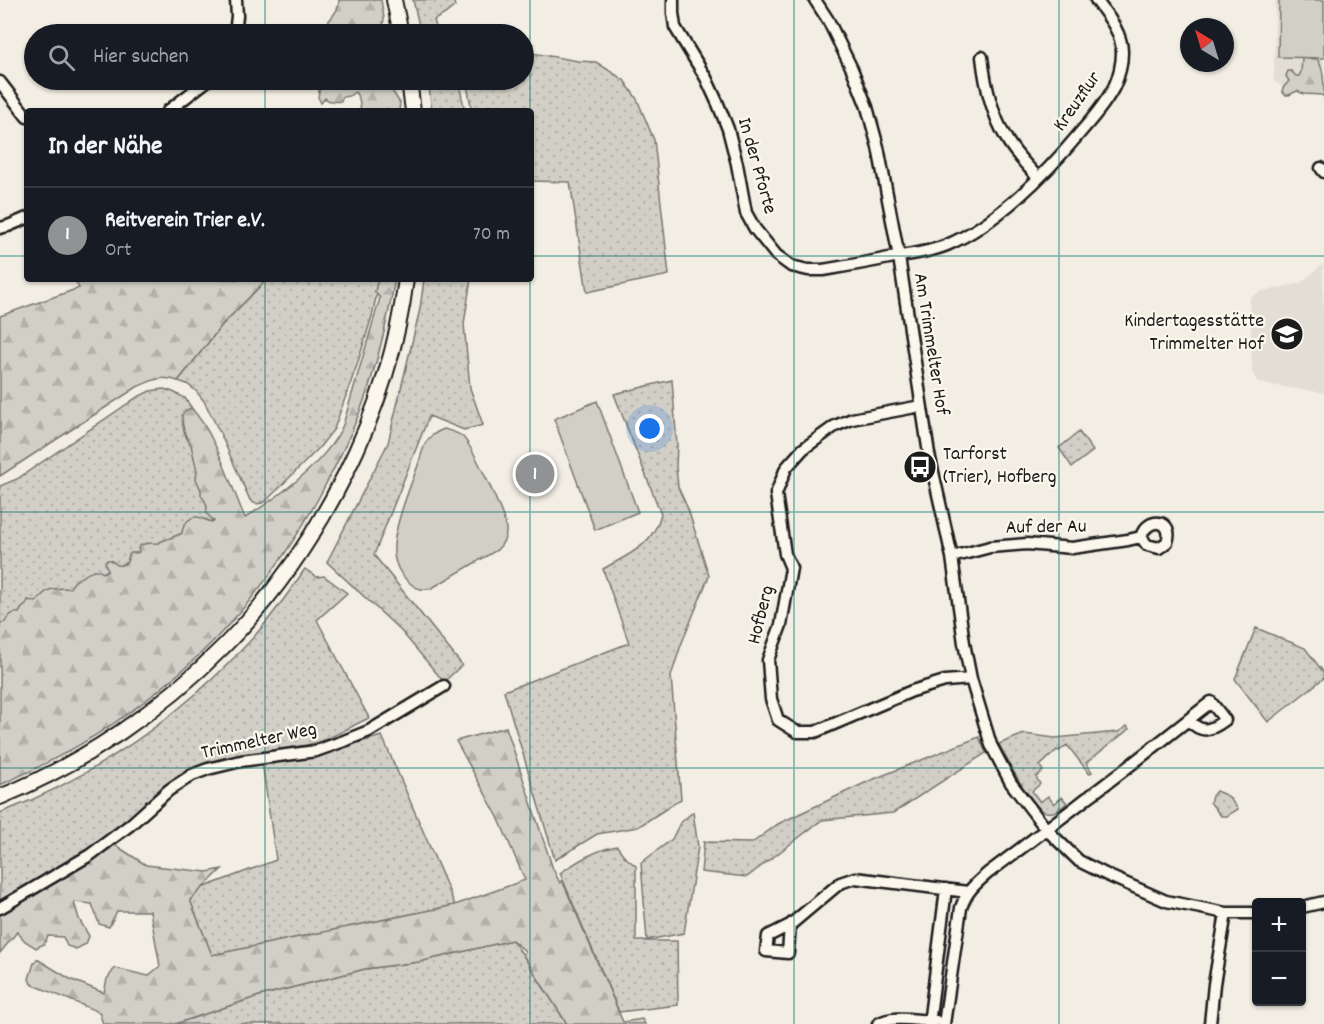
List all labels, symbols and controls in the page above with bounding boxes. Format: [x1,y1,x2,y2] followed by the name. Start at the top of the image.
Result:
[1180,18,1234,72] north arrow
[24,24,534,90] search box
[45,41,78,74] icon: search
[93,42,189,73] text: Hier suchen
[1047,66,1109,138] street label: Kreuzflur
[729,115,783,218] street label: In der Pforte
[48,129,162,166] text: In der Nähe
[105,206,265,237] text: Reitverein Trier e.V.
[65,221,70,249] text: 1
[473,221,510,249] text: 70 m
[105,237,131,265] text: Ort
[905,271,955,418] street label: Am Trimmelter Hof
[1124,308,1265,359] place label: Kindertagesstätte Trimmelter Hof
[1269,316,1305,352] school or university icon: Kindertagesstätte Trimmelter Hof
[635,414,664,443] your location
[943,441,1057,492] place label: Tarforst (Trier), Hofberg
[902,449,938,485] bus stop icon: Tarforst (Trier), Hofberg
[516,452,554,496] pin: 1
[1005,513,1087,543] street label: Auf der Au
[741,583,783,647] street label: Hofberg
[199,716,319,768] street label: Trimmelter Weg
[1252,898,1306,1006] map controls
[1252,898,1306,952] button: +
[1252,952,1306,1006] button: −

